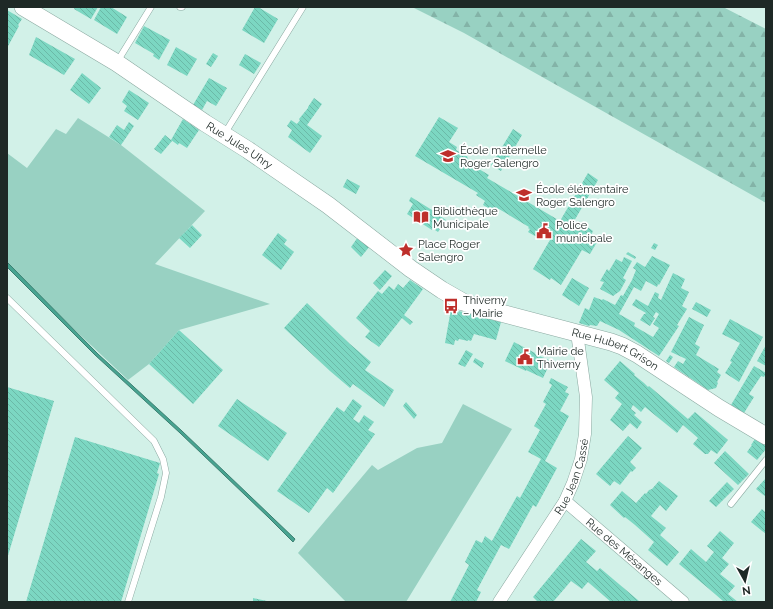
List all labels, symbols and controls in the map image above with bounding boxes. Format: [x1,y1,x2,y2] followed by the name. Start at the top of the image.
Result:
[204,119,275,172] street label: Rue Jules Uhry
[460,143,547,170] place label: École maternelle Roger Salengro
[439,147,457,165] school or university icon: École maternelle Roger Salengro
[536,182,629,209] place label: École élémentaire Roger Salengro
[515,186,533,204] school or university icon: École élémentaire Roger Salengro
[433,205,498,231] place label: Bibliothèque Municipale
[412,208,430,226] library icon: Bibliothèque Municipale
[556,219,613,245] place label: Police municipale
[535,222,553,240] public building icon: Police municipale
[418,238,480,264] place label: Place Roger Salengro
[397,241,415,259] place icon: Place Roger Salengro
[463,294,507,320] place label: Thiverny – Mairie
[442,297,460,315] bus stop icon: Thiverny – Mairie
[570,325,661,373] street label: Rue Hubert Grison
[537,345,584,371] place label: Mairie de Thiverny
[516,348,534,366] public building icon: Mairie de Thiverny
[551,437,591,517] street label: Rue Jean Cassé
[583,515,665,588] street label: Rue des Mésanges
[725,561,765,601] north arrow
[741,583,751,597] text: N

